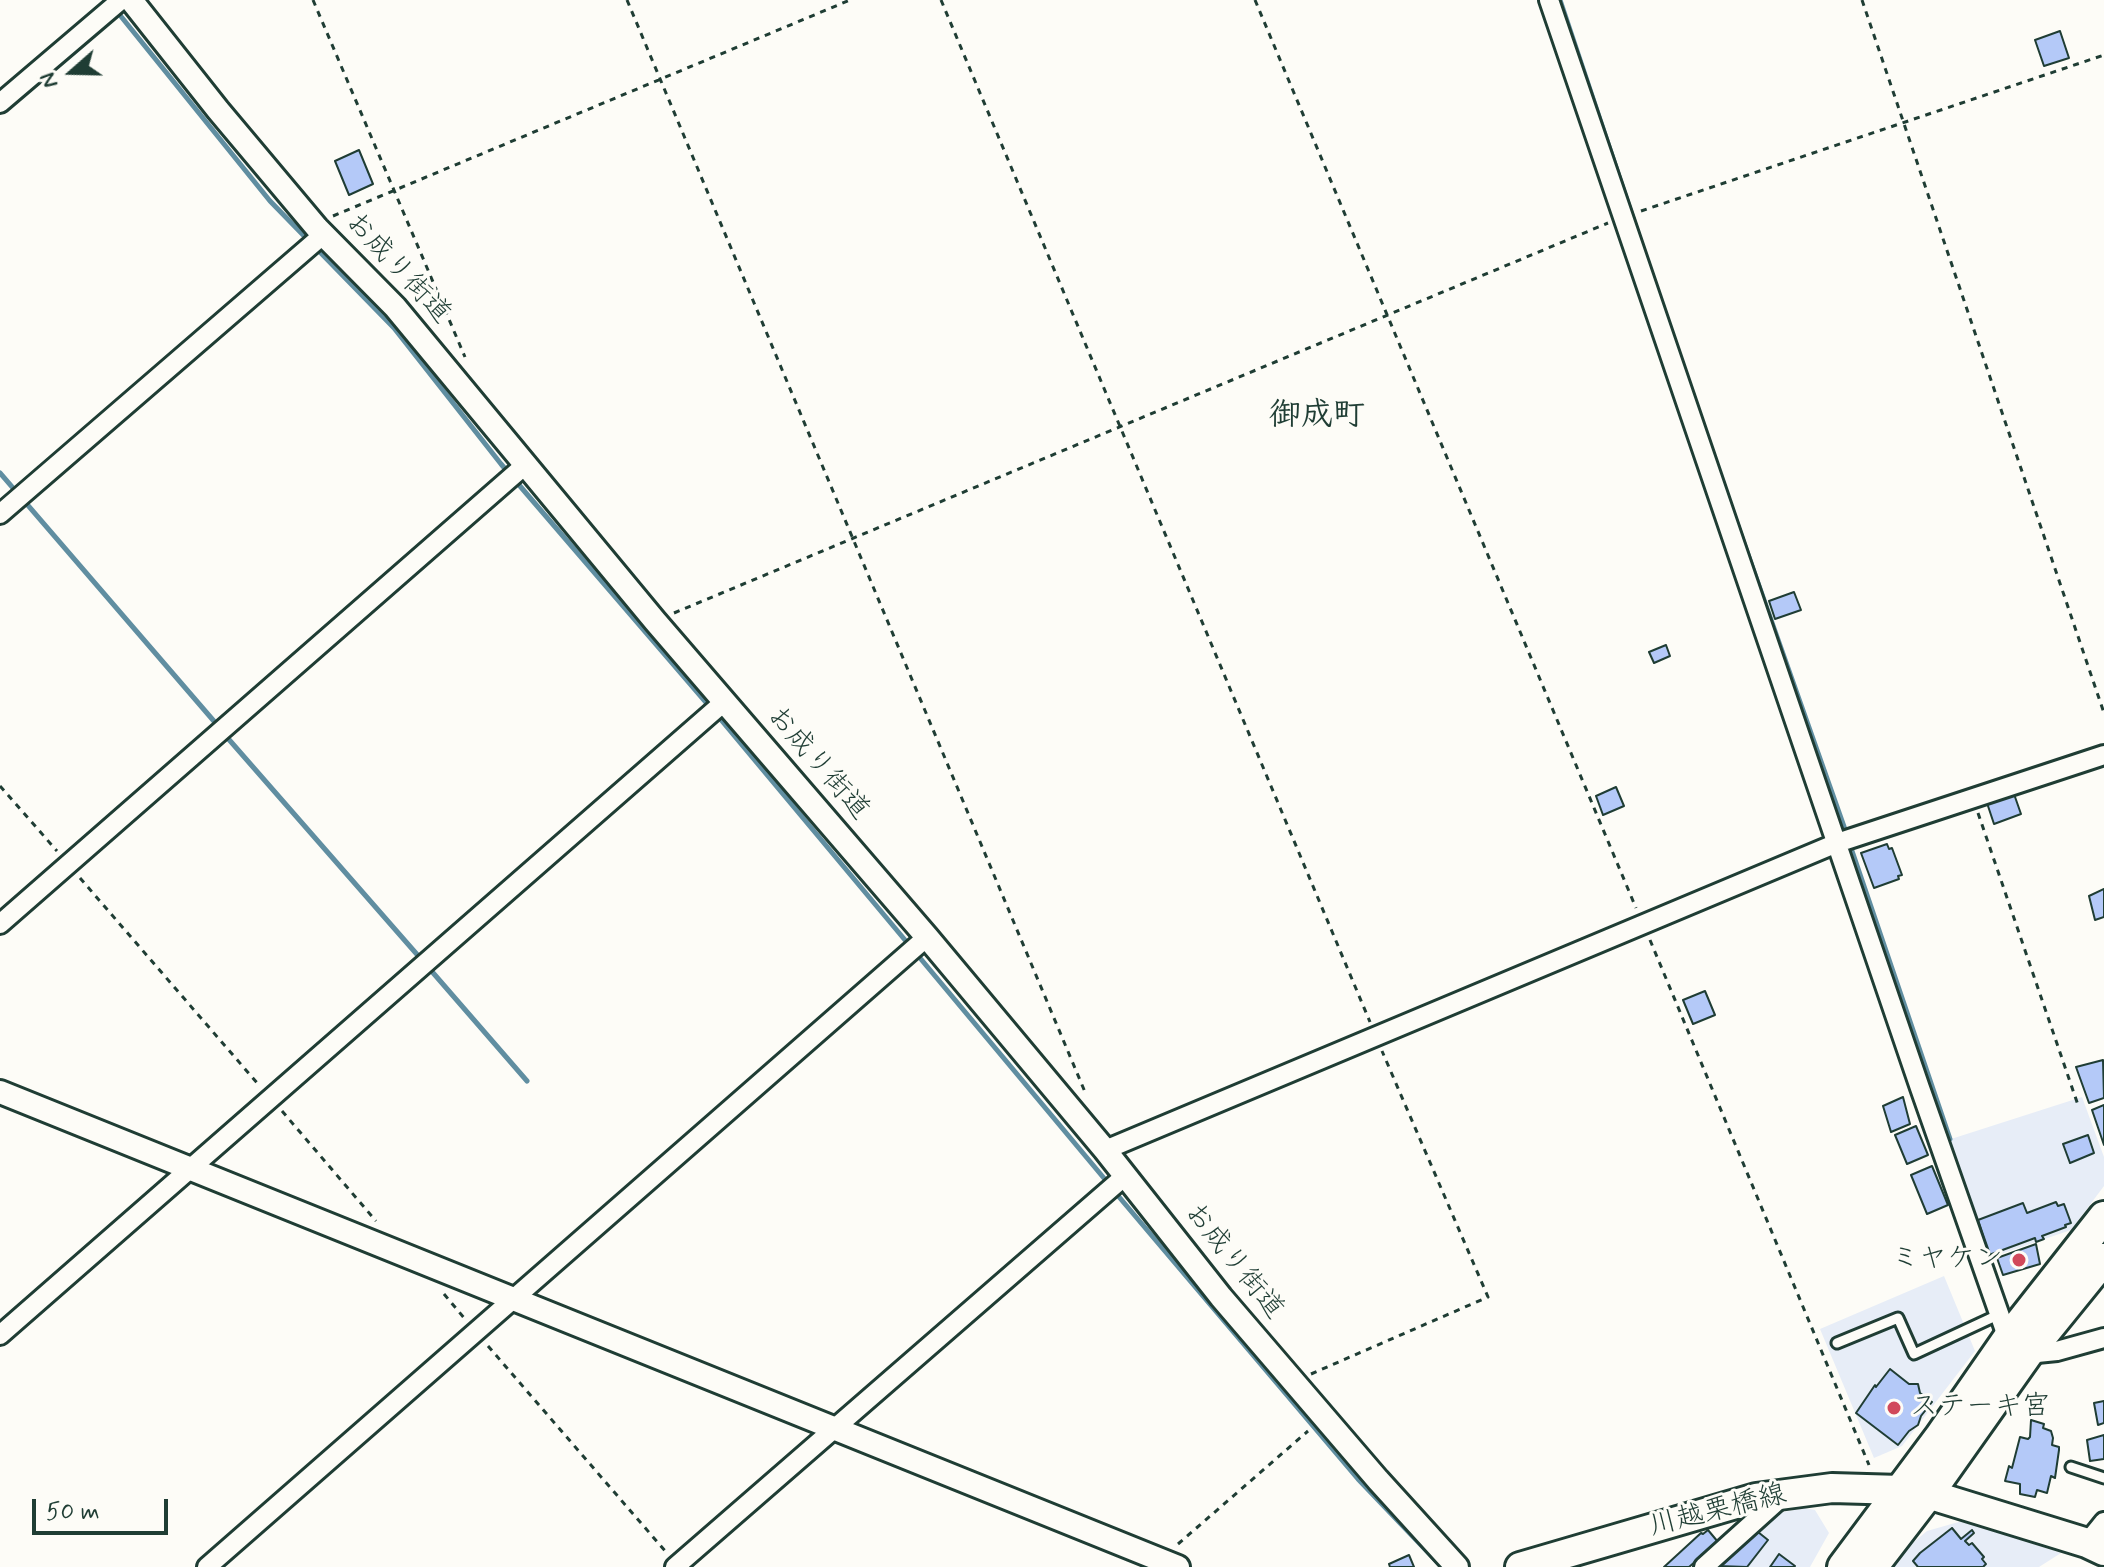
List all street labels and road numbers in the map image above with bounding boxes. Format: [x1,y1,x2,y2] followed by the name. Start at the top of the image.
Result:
[337,206,457,332] street label: お成り街道
[758,700,876,828] street label: お成り街道
[1176,1197,1290,1327] street label: お成り街道
[1646,1479,1790,1545] street label: 川越栗橋線

